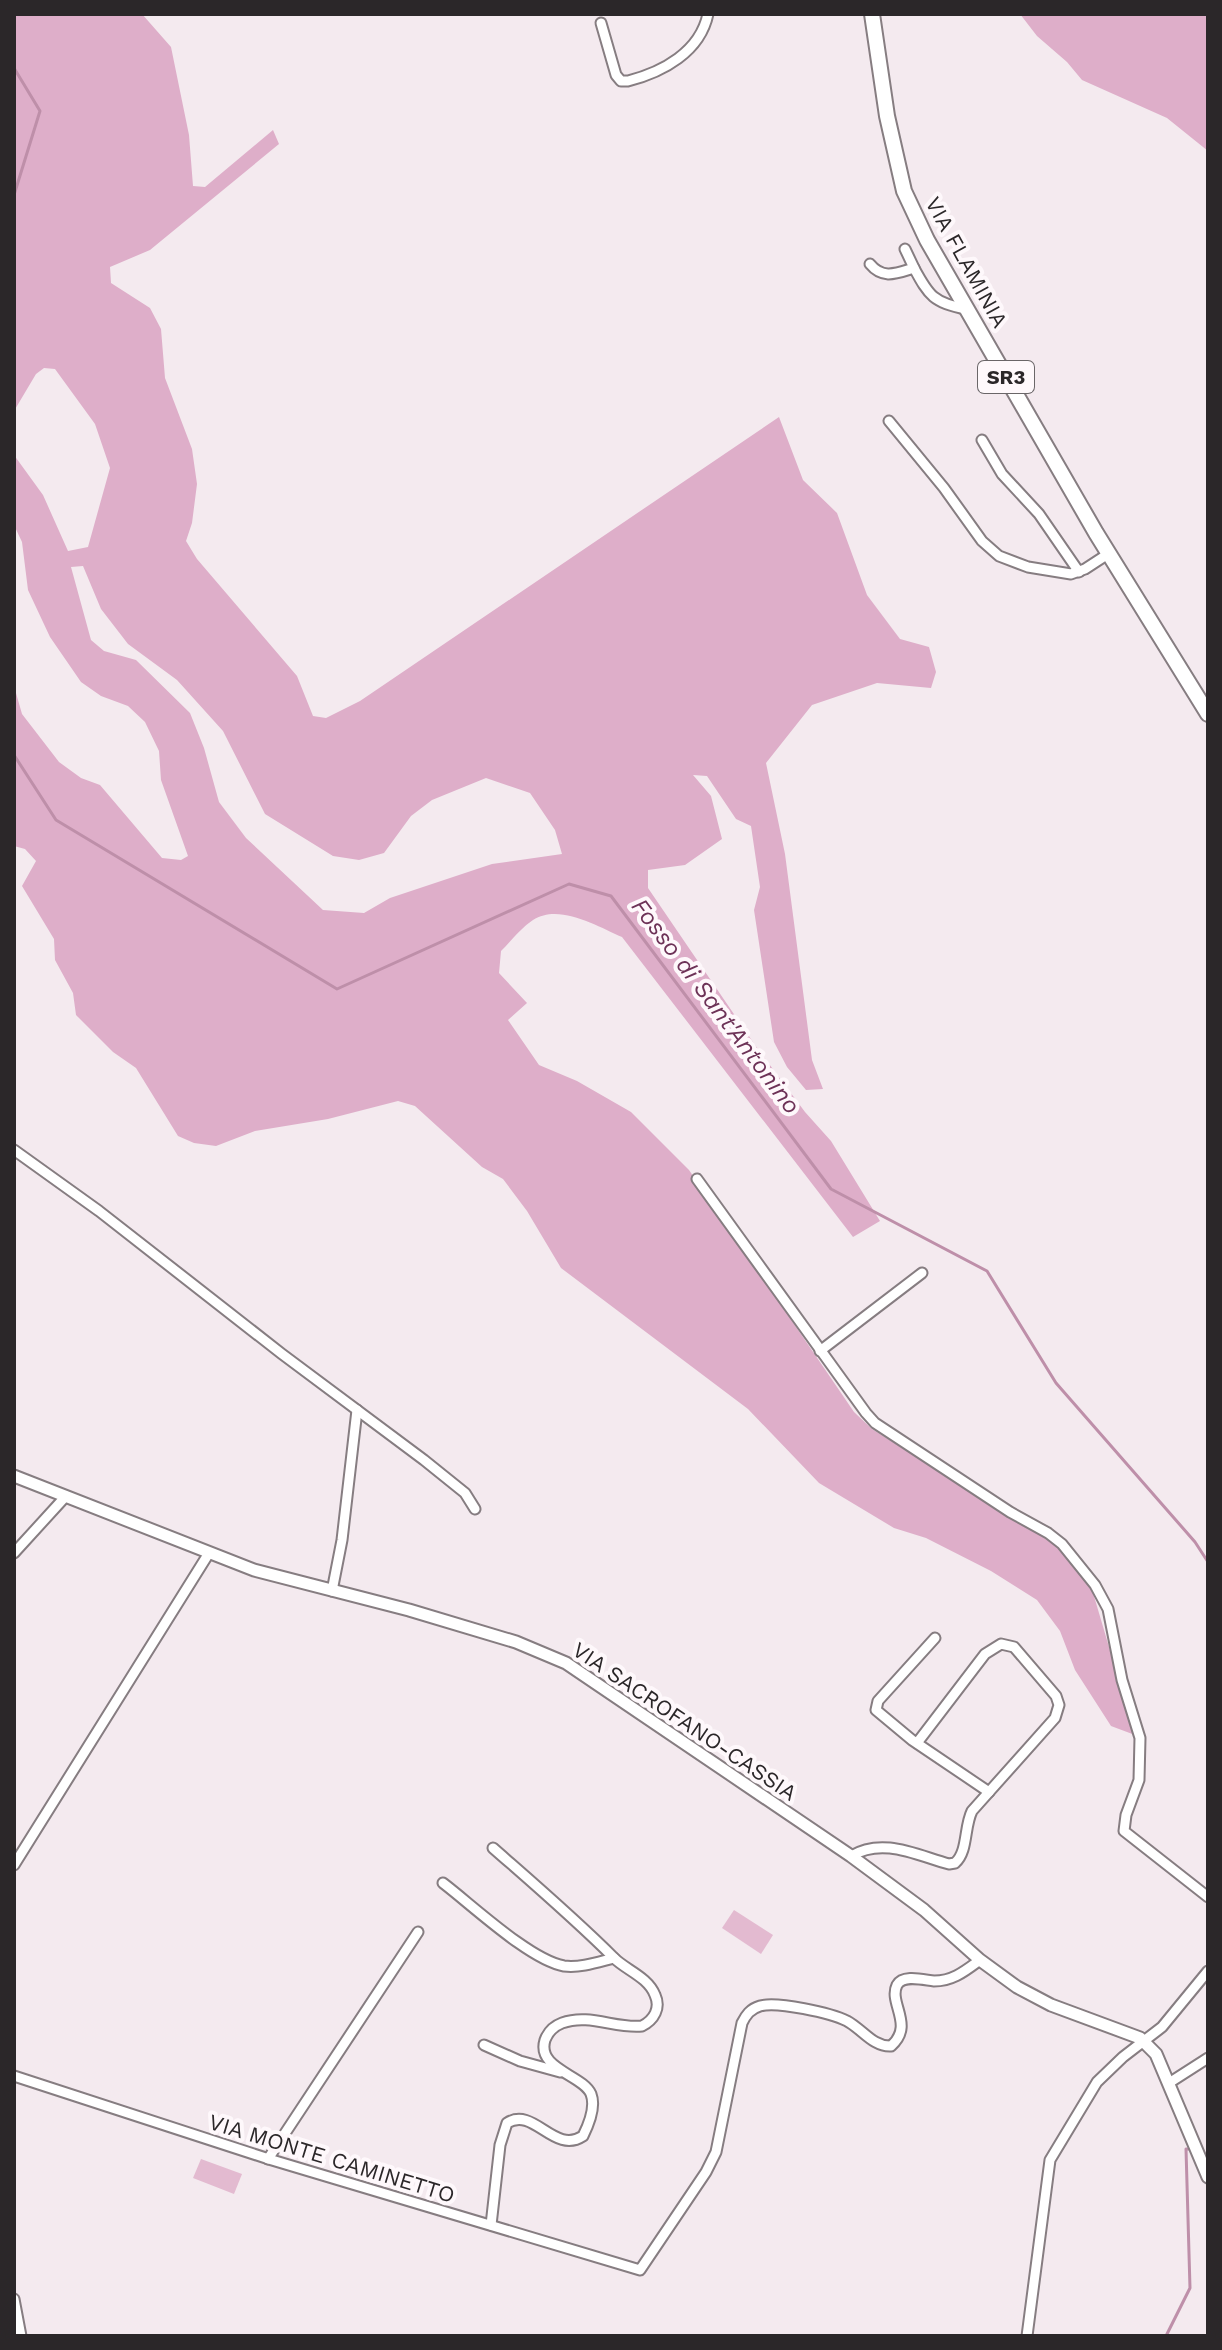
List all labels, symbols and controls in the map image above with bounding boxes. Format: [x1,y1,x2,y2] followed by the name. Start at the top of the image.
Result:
[920,193,1013,332] street label: VIA FLAMINIA
[978,361,1034,393] road number: SR3
[626,893,806,1119] water label: Fosso di Sant'Antonino
[568,1637,801,1806] street label: VIA SACROFANO-CASSIA
[206,2109,458,2208] street label: VIA MONTE CAMINETTO

